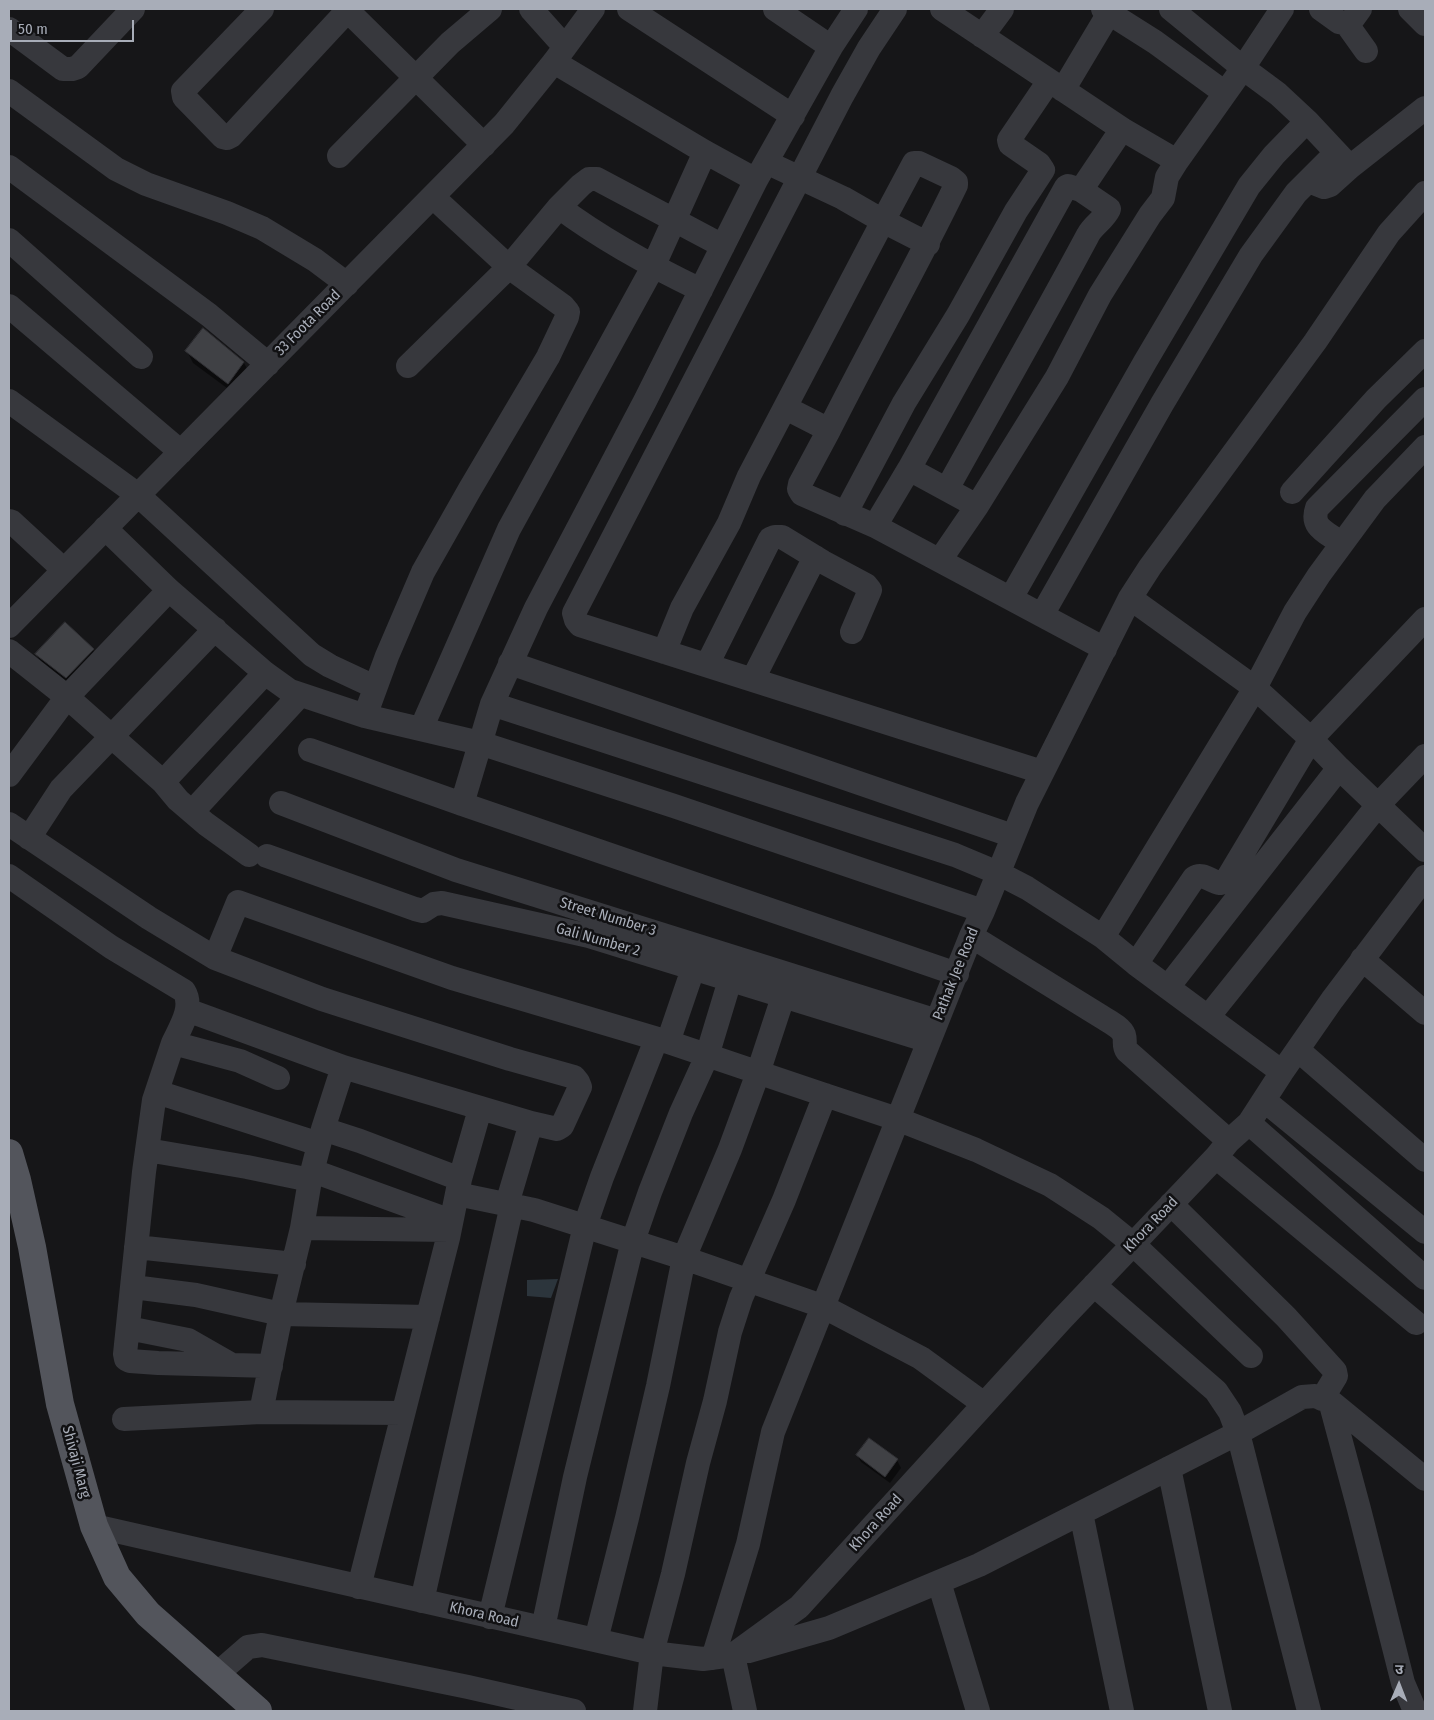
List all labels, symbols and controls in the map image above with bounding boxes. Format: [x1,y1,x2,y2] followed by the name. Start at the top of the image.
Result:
[12,10,136,42] scale bar
[18,20,48,38] text: 50 m
[271,286,345,360] street label: 33 Foota Road
[558,894,658,940] street label: Street Number 3
[554,919,642,961] street label: Gali Number 2
[929,925,983,1023] street label: Pathak Jee Road
[1120,1193,1182,1257] street label: Khora Road
[58,1424,94,1500] street label: Shivaji Marg
[846,1491,906,1555] street label: Khora Road
[448,1598,520,1632] street label: Khora Road
[1374,1660,1424,1710] north arrow
[1395,1661,1404,1678] text: उ

